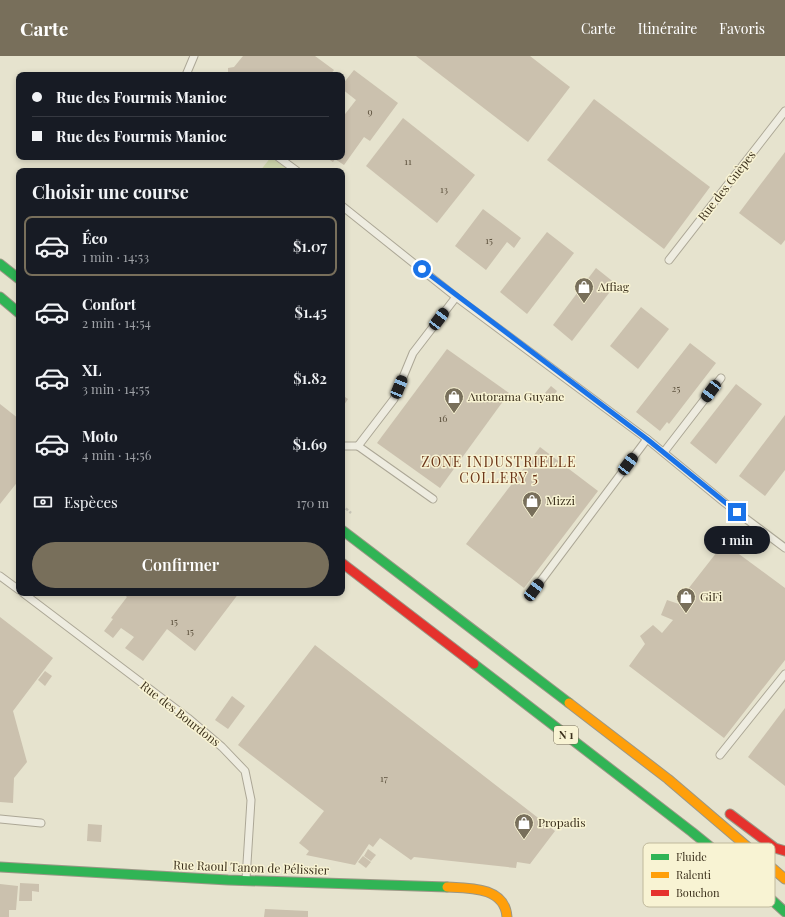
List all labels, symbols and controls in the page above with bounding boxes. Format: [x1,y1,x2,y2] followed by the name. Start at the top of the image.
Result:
[20,15,68,41] text: Carte
[581,19,616,38] text: Carte
[638,19,697,38] text: Itinéraire
[719,19,765,38] text: Favoris
[56,87,227,107] text: Rue des Fourmis Manioc
[367,104,373,118] house number: 9
[56,126,227,146] text: Rue des Fourmis Manioc
[694,147,759,224] street label: Rue des Guèpes
[404,154,412,168] house number: 11
[32,180,189,204] text: Choisir une course
[440,182,449,196] house number: 13
[34,228,70,264] icon: car
[82,228,107,248] text: Éco
[485,233,493,247] house number: 15
[293,236,327,256] text: $1.07
[82,248,149,265] text: 1 min · 14:53
[413,260,431,278] route start
[573,276,595,304] shop icon: Affiag
[597,278,630,294] place label: Affiag
[34,294,70,330] icon: car
[82,294,136,314] text: Confort
[295,302,327,322] text: $1.45
[427,306,451,332] car
[82,314,151,331] text: 2 min · 14:54
[34,360,70,396] icon: car
[82,360,102,380] text: XL
[293,368,327,388] text: $1.82
[389,374,409,400] car
[699,378,723,404] car
[82,380,150,397] text: 3 min · 14:55
[672,381,680,395] house number: 25
[443,386,465,414] shop icon: Autorama Guyane
[467,388,564,404] place label: Autorama Guyane
[439,411,447,425] house number: 16
[34,426,70,462] icon: car
[82,426,118,446] text: Moto
[293,434,327,454] text: $1.69
[82,446,152,463] text: 4 min · 14:56
[616,451,640,477] car
[421,452,577,487] district label: ZONE INDUSTRIELLE COLLERY 5
[521,490,543,518] shop icon: Mizzi
[32,491,54,513] icon: cash
[64,492,118,512] text: Espèces
[546,492,575,508] place label: Mizzi
[296,494,329,511] text: 170 m
[728,503,746,521] route end
[704,526,770,554] callout: 1 min
[721,531,753,548] text: 1 min
[32,542,329,588] button: Confirmer
[522,577,546,603] car
[675,586,697,614] shop icon: GiFi
[700,588,723,604] place label: GiFi
[170,614,178,628] house number: 15
[186,624,194,638] house number: 15
[137,677,224,750] street label: Rue des Bourdons
[554,726,578,744] road number: N 1
[380,771,388,785] house number: 17
[513,812,535,840] shop icon: Propadis
[538,814,586,830] place label: Propadis
[643,843,775,907] legend
[676,849,707,864] text: Fluide
[173,856,330,878] street label: Rue Raoul Tanon de Pélissier
[676,867,711,882] text: Ralenti
[676,885,720,900] text: Bouchon

